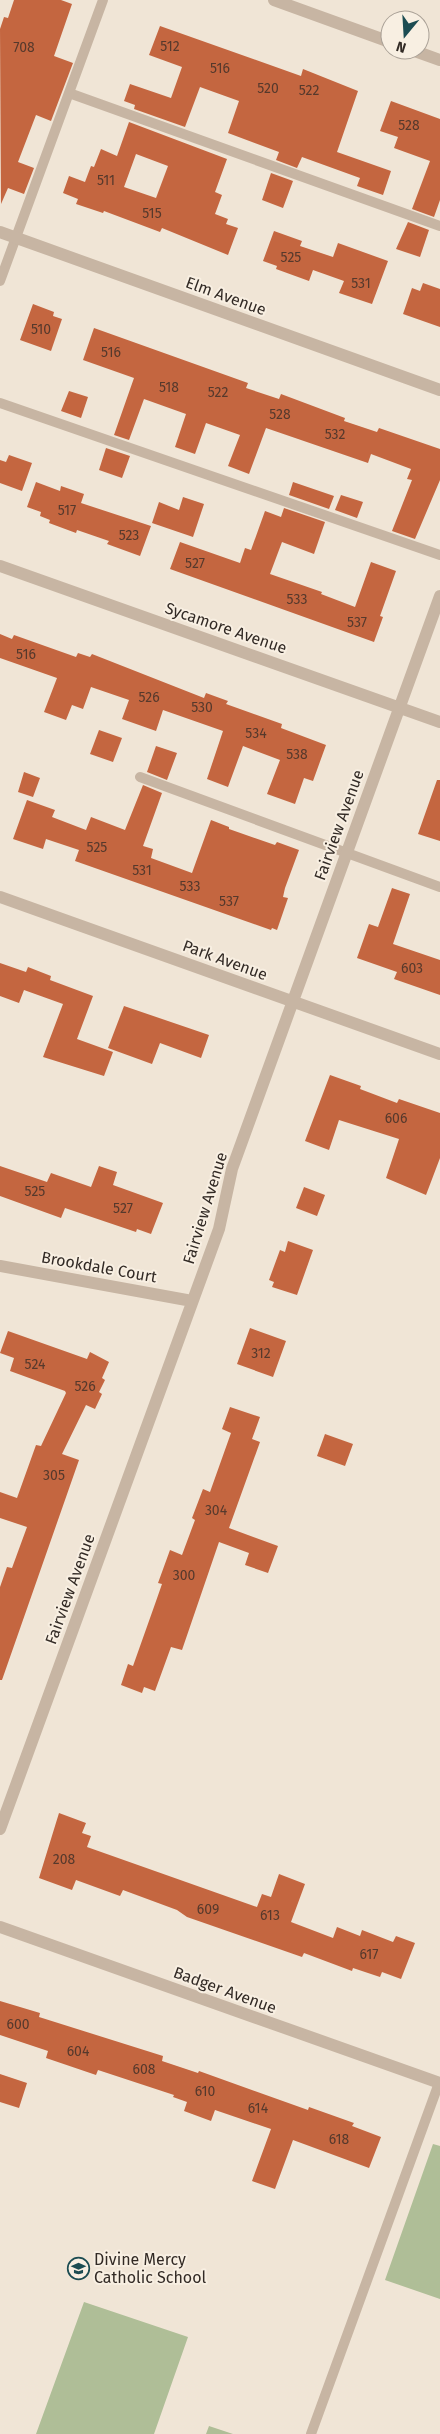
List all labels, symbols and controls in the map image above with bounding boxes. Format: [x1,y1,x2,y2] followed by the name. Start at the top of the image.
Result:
[380,10,430,60] north arrow
[394,37,408,56] text: N
[160,38,180,55] house number: 512
[13,39,35,56] house number: 708
[210,60,230,77] house number: 516
[257,80,279,97] house number: 520
[299,82,319,99] house number: 522
[398,117,420,134] house number: 528
[97,172,115,189] house number: 511
[142,205,162,222] house number: 515
[281,249,301,266] house number: 525
[183,273,269,319] street label: Elm Avenue
[351,275,371,292] house number: 531
[31,321,51,338] house number: 510
[101,344,121,361] house number: 516
[159,379,179,396] house number: 518
[208,384,228,401] house number: 522
[269,406,291,423] house number: 528
[325,426,345,443] house number: 532
[58,502,76,519] house number: 517
[119,527,139,544] house number: 523
[185,555,205,572] house number: 527
[287,591,307,608] house number: 533
[163,598,289,658] street label: Sycamore Avenue
[347,614,367,631] house number: 537
[16,646,36,663] house number: 516
[138,689,160,706] house number: 526
[191,699,213,716] house number: 530
[245,725,267,742] house number: 534
[286,746,308,763] house number: 538
[310,767,368,883] street label: Fairview Avenue
[87,839,107,856] house number: 525
[132,862,152,879] house number: 531
[180,878,200,895] house number: 533
[219,893,239,910] house number: 537
[180,936,270,984] street label: Park Avenue
[401,960,423,977] house number: 603
[385,1110,407,1127] house number: 606
[179,1150,231,1266] street label: Fairview Avenue
[25,1183,45,1200] house number: 525
[113,1200,133,1217] house number: 527
[40,1247,159,1287] street label: Brookdale Court
[251,1345,271,1362] house number: 312
[25,1356,46,1373] house number: 524
[74,1378,96,1395] house number: 526
[43,1467,65,1484] house number: 305
[205,1502,228,1519] house number: 304
[41,1531,99,1647] street label: Fairview Avenue
[173,1567,195,1584] house number: 300
[53,1851,76,1868] house number: 208
[197,1901,219,1918] house number: 609
[260,1907,280,1924] house number: 613
[359,1946,379,1963] house number: 617
[171,1963,279,2017] street label: Badger Avenue
[6,2016,30,2033] house number: 600
[67,2043,90,2060] house number: 604
[133,2061,156,2078] house number: 608
[195,2083,216,2100] house number: 610
[248,2100,269,2117] house number: 614
[329,2131,350,2148] house number: 618
[94,2250,207,2287] place label: Divine Mercy Catholic School
[66,2256,90,2280] school or university icon: Divine Mercy Catholic School

